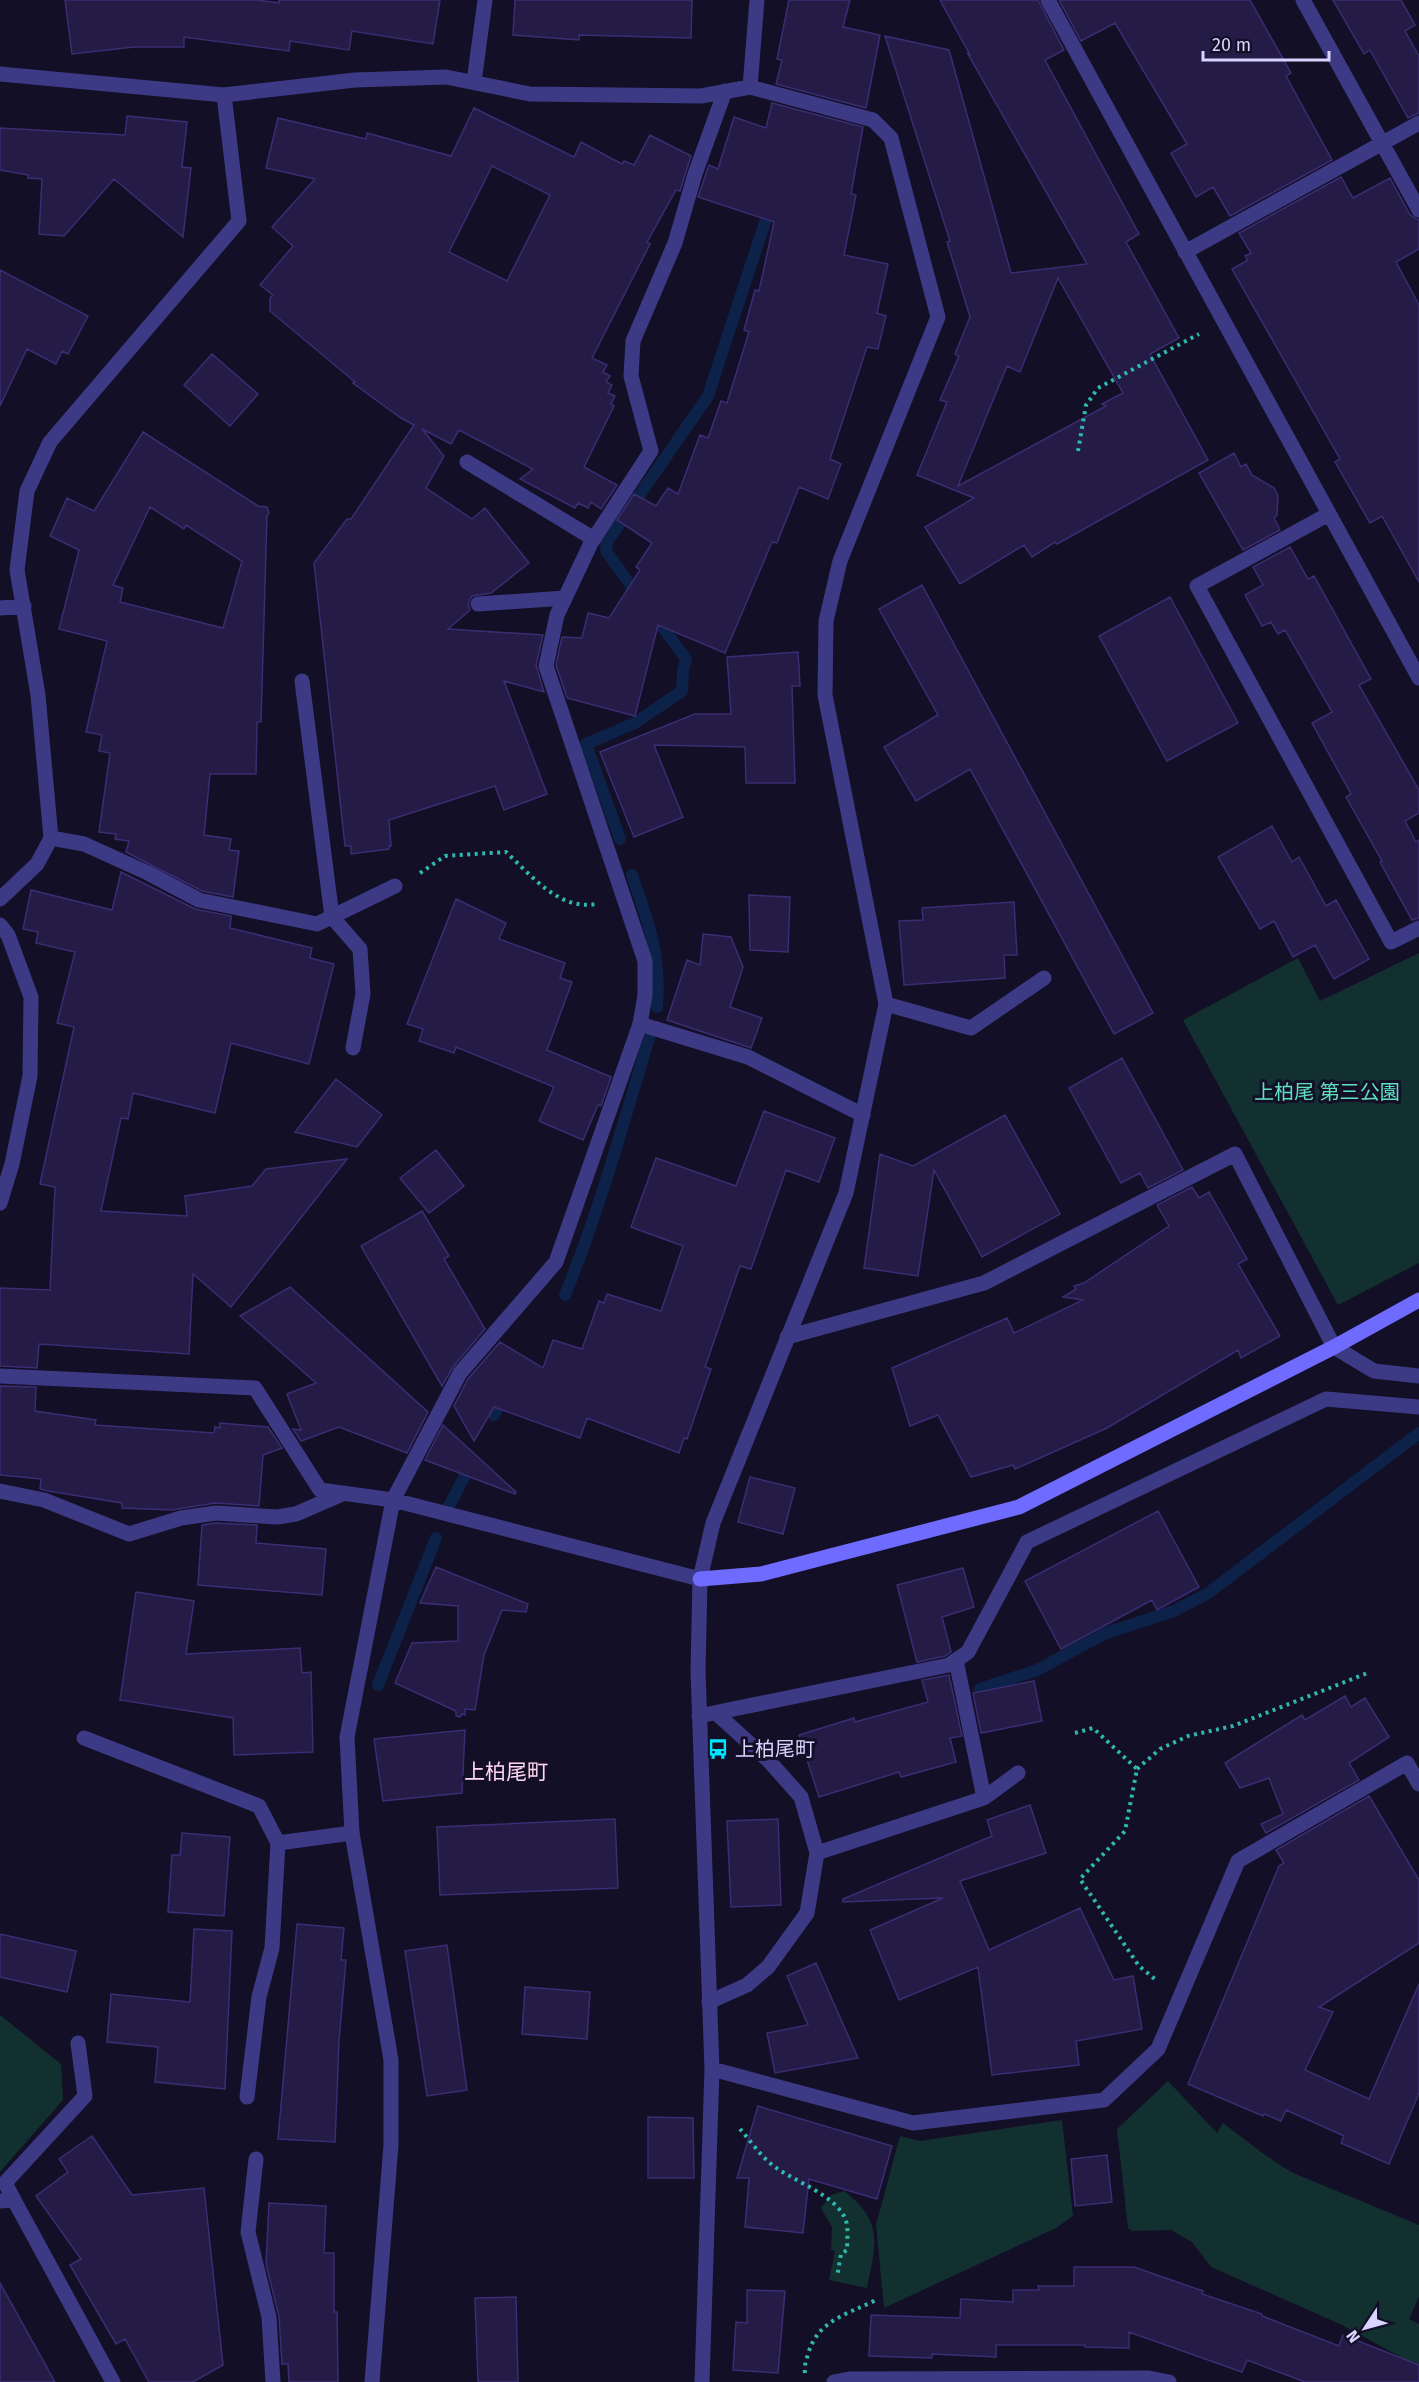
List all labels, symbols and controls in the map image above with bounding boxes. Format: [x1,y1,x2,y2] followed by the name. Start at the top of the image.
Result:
[1203,24,1329,62] scale bar
[1212,34,1251,56] text: 20 m
[1254,1080,1400,1104] park label: 上柏尾 第三公園
[706,1737,730,1761] bus stop icon: 上柏尾町
[735,1737,815,1761] place label: 上柏尾町
[464,1759,548,1785] district label: 上柏尾町
[1335,2298,1395,2358] north arrow
[1342,2327,1364,2346] text: N

